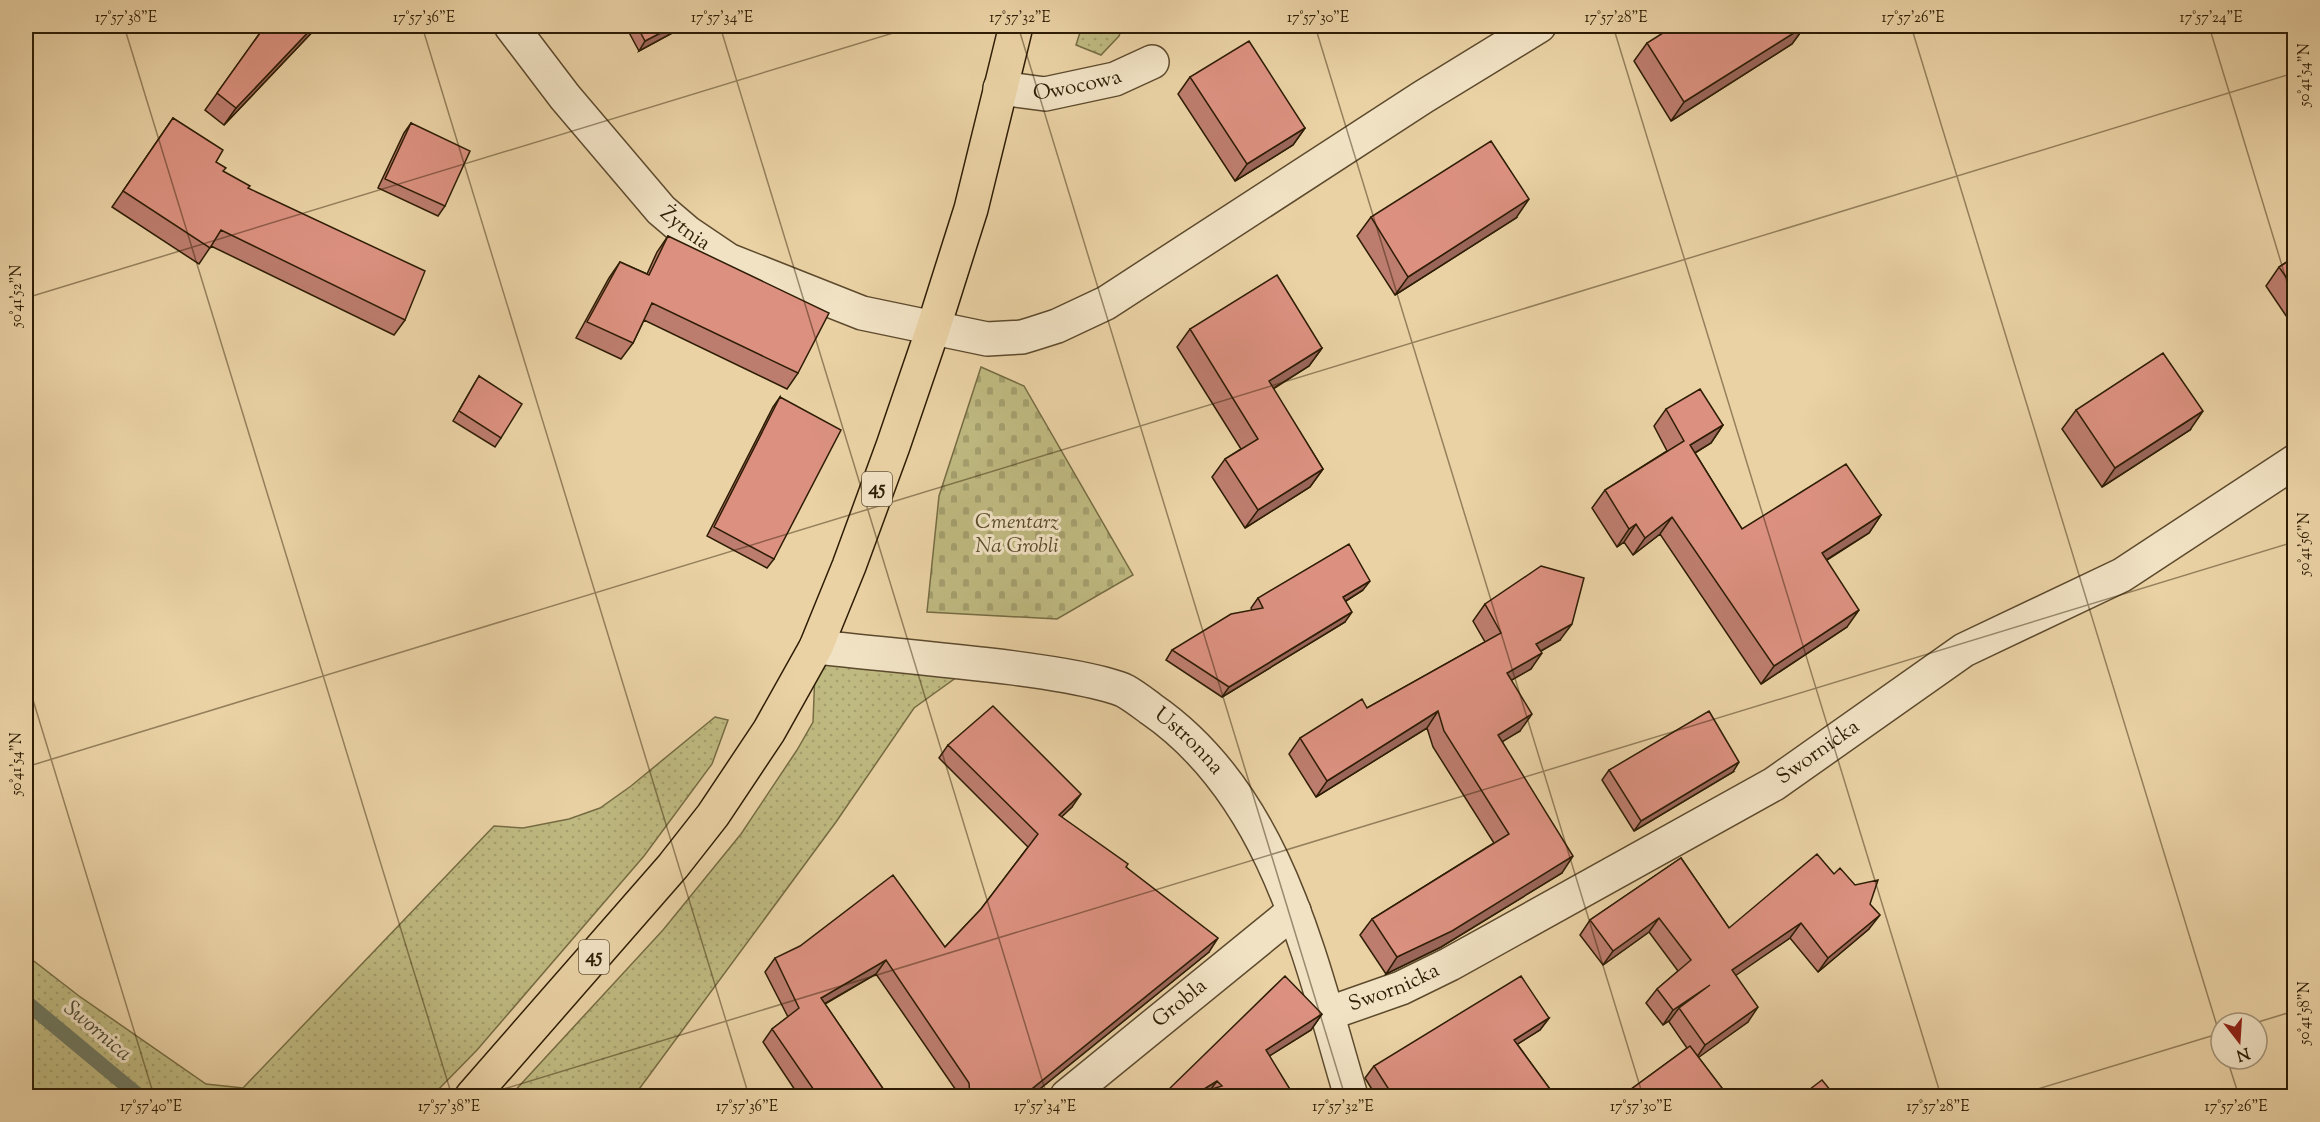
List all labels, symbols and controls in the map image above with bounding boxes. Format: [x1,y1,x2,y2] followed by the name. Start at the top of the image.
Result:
[95,8,157,29] text: 17°57'38"E
[393,8,455,29] text: 17°57'36"E
[691,8,753,29] text: 17°57'34"E
[989,8,1051,29] text: 17°57'32"E
[1287,8,1349,29] text: 17°57'30"E
[1585,8,1647,29] text: 17°57'28"E
[1882,8,1944,29] text: 17°57'26"E
[2180,8,2242,29] text: 17°57'24"E
[2295,43,2316,108] text: 50°41'54"N
[1031,63,1127,110] street label: Owocowa
[653,200,716,259] street label: Żytnia
[7,265,28,328] text: 50°41'52"N
[862,472,892,506] road number: 45
[975,508,1059,562] park label: Cmentarz Na Grobli
[2295,512,2316,577] text: 50°41'56"N
[1147,701,1230,782] street label: Ustronna
[1771,713,1866,793] street label: Swornicka
[7,732,28,797] text: 50°41'54"N
[579,940,609,974] road number: 45
[1345,956,1445,1020] street label: Swornicka
[1146,972,1214,1035] street label: Grobla
[2295,981,2316,1046] text: 50°41'58"N
[56,994,138,1070] water label: Swornica
[2209,1011,2269,1071] north arrow
[2233,1040,2252,1066] text: N
[120,1097,182,1118] text: 17°57'40"E
[418,1097,480,1118] text: 17°57'38"E
[716,1097,778,1118] text: 17°57'36"E
[1014,1097,1076,1118] text: 17°57'34"E
[1312,1097,1374,1118] text: 17°57'32"E
[1610,1097,1672,1118] text: 17°57'30"E
[1907,1097,1969,1118] text: 17°57'28"E
[2205,1097,2267,1118] text: 17°57'26"E

